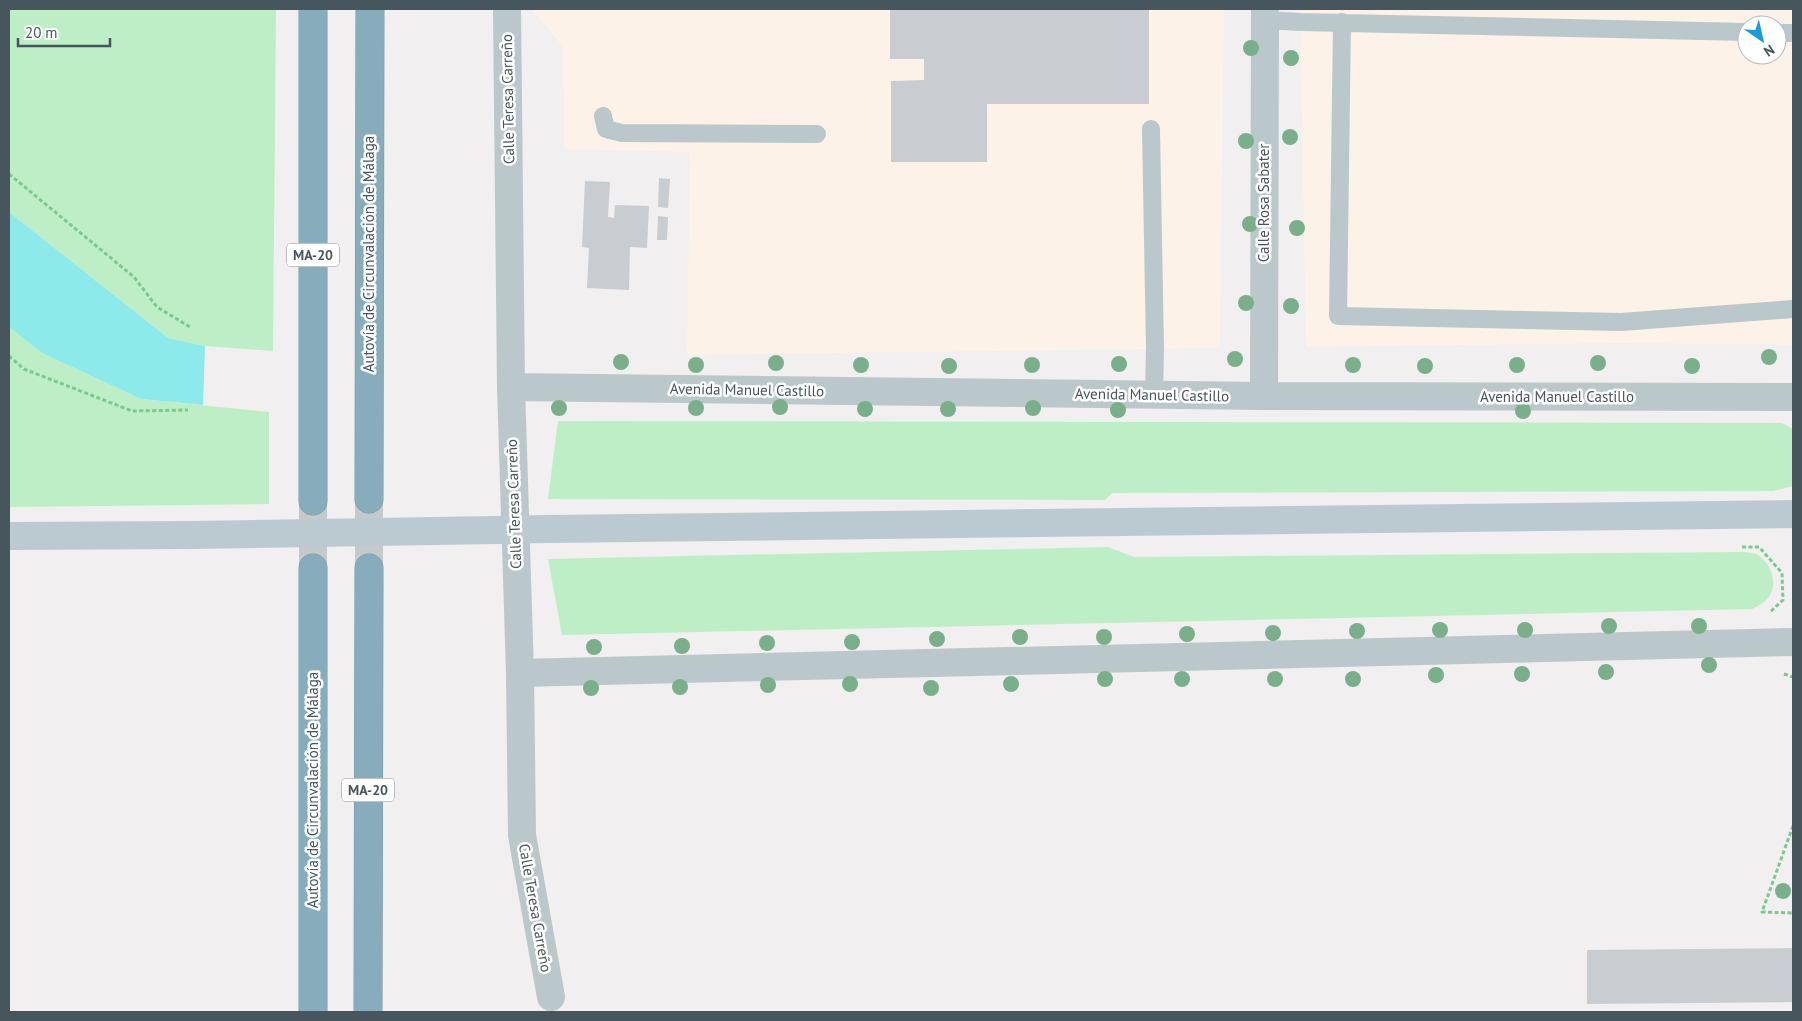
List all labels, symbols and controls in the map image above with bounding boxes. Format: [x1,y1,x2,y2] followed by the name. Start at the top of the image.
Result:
[18,15,110,47] scale bar
[1737,15,1787,65] north arrow
[25,23,58,42] text: 20 m
[497,34,518,164] street label: Calle Teresa Carreño
[1760,41,1778,61] text: N
[359,136,378,372] street label: Autovía de Circunvalación de Málaga
[1254,144,1273,262] street label: Calle Rosa Sabater
[287,244,339,266] road number: MA-20
[670,379,824,400] street label: Avenida Manuel Castillo
[1075,384,1229,405] street label: Avenida Manuel Castillo
[1480,387,1634,406] street label: Avenida Manuel Castillo
[502,439,525,569] street label: Calle Teresa Carreño
[303,672,322,908] street label: Autovía de Circunvalación de Málaga
[342,778,394,802] road number: MA-20
[515,842,556,974] street label: Calle Teresa Carreño

